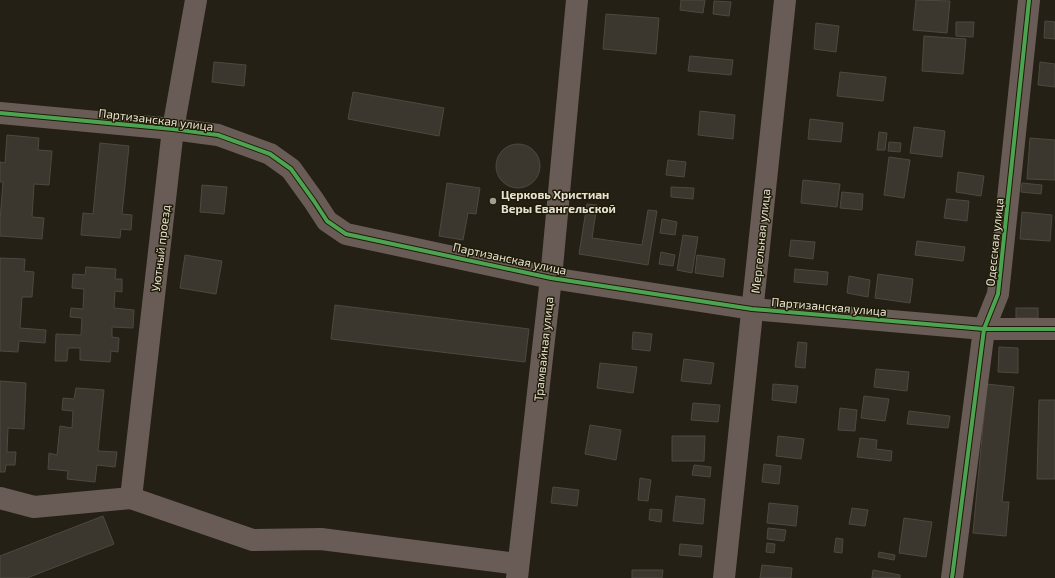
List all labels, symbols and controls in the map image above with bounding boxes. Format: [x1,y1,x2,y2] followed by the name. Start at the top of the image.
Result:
[98,105,214,134] street label: Партизанская улица
[501,187,616,215] place label: Церковь Христиан Веры Евангельской
[748,188,773,294] street label: Мергельная улица
[488,196,498,206] marker: Церковь Христиан Веры Евангельской
[982,197,1007,287] street label: Одесская улица
[148,204,172,292] street label: Уютный проезд
[452,239,568,278] street label: Партизанская улица
[771,294,887,319] street label: Партизанская улица
[531,296,556,402] street label: Трамвайная улица

